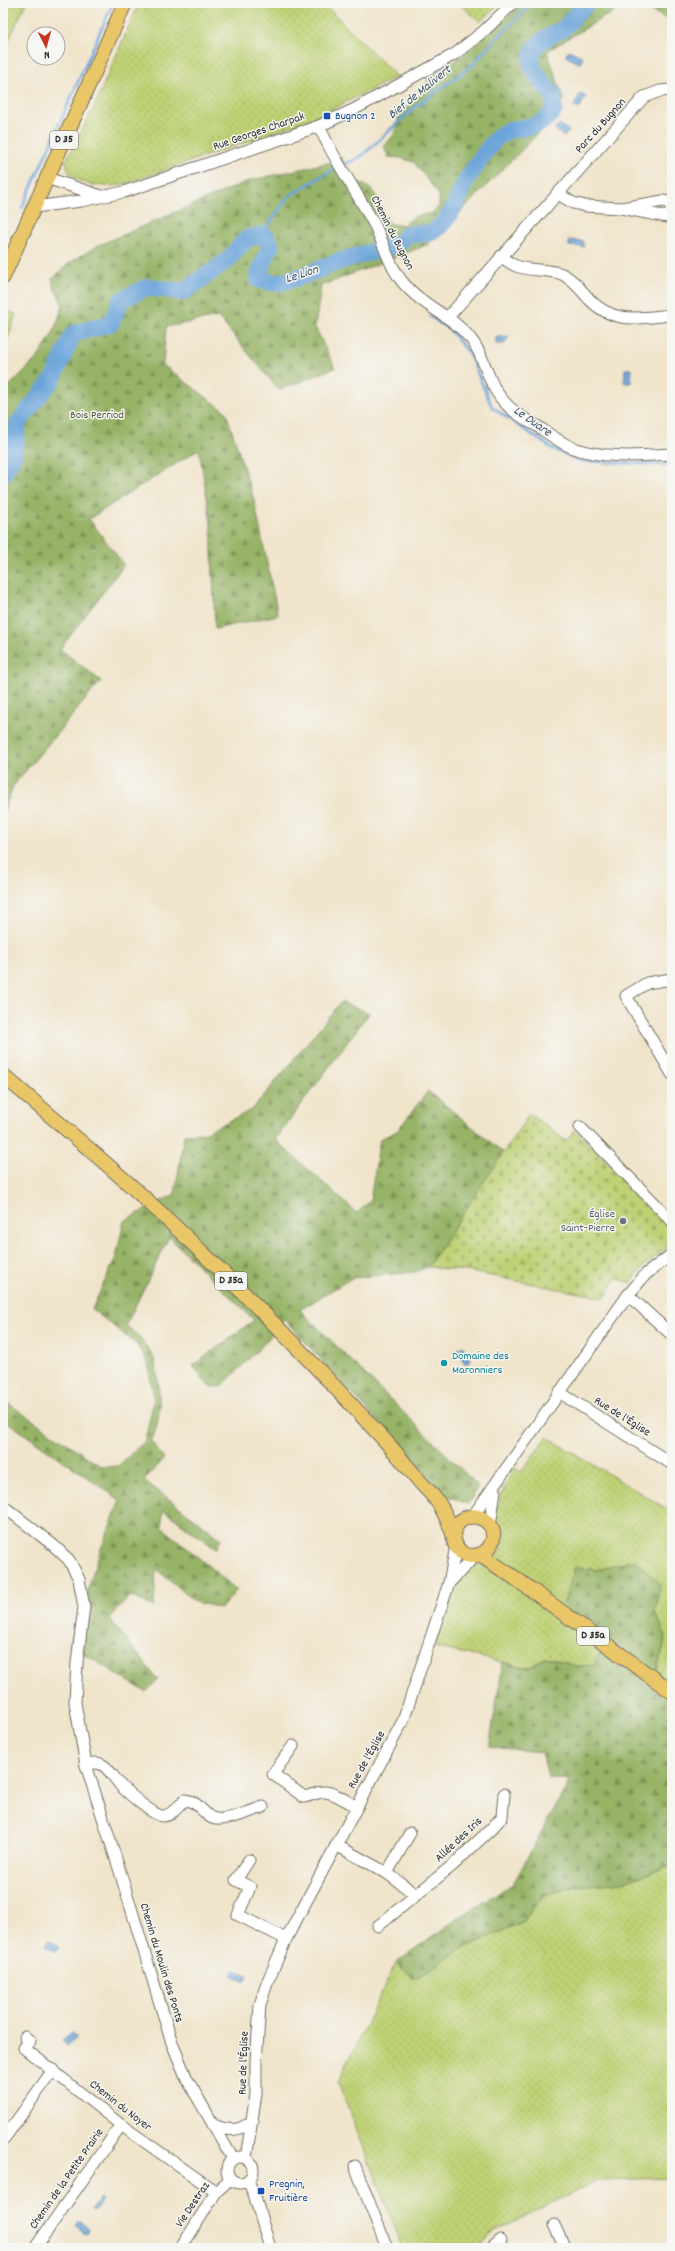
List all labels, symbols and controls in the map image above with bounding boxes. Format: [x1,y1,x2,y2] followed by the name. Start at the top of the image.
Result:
[26,26,66,66] north arrow
[43,46,50,62] text: N
[384,61,457,124] water label: Bief de Malivert
[572,94,631,157] street label: Parc du Bugnon
[211,108,307,156] street label: Rue Georges Charpak
[335,108,376,125] place label: Bugnon 2
[322,111,332,121] marker: Bugnon 2
[50,131,78,149] road number: D 35
[366,193,418,274] street label: Chemin du Bugnon
[283,260,322,289] water label: Le Lion
[509,402,556,443] water label: Le Duare
[70,407,124,424] park label: Bois Perriod
[561,1206,615,1237] place label: Église Saint-Pierre
[618,1216,628,1226] marker: Église Saint-Pierre
[215,1272,247,1290] road number: D 35a
[452,1348,509,1379] place label: Domaine des Maronniers
[439,1358,449,1368] marker: Domaine des Maronniers
[590,1393,654,1441] street label: Rue de l'Église
[577,1627,609,1645] road number: D 35a
[344,1728,390,1792] street label: Rue de l'Église
[431,1813,487,1867] street label: Allée des Iris
[135,1901,187,2025] street label: Chemin du Moulin des Ponts
[234,2031,254,2095] street label: Rue de l'Église
[85,2076,155,2136] street label: Chemin du Noyer
[26,2125,108,2233] street label: Chemin de la Petite Prairie
[269,2176,308,2207] place label: Pregnin, Fruitière
[172,2179,215,2231] street label: Vie Destraz
[256,2186,266,2196] marker: Pregnin, Fruitière

